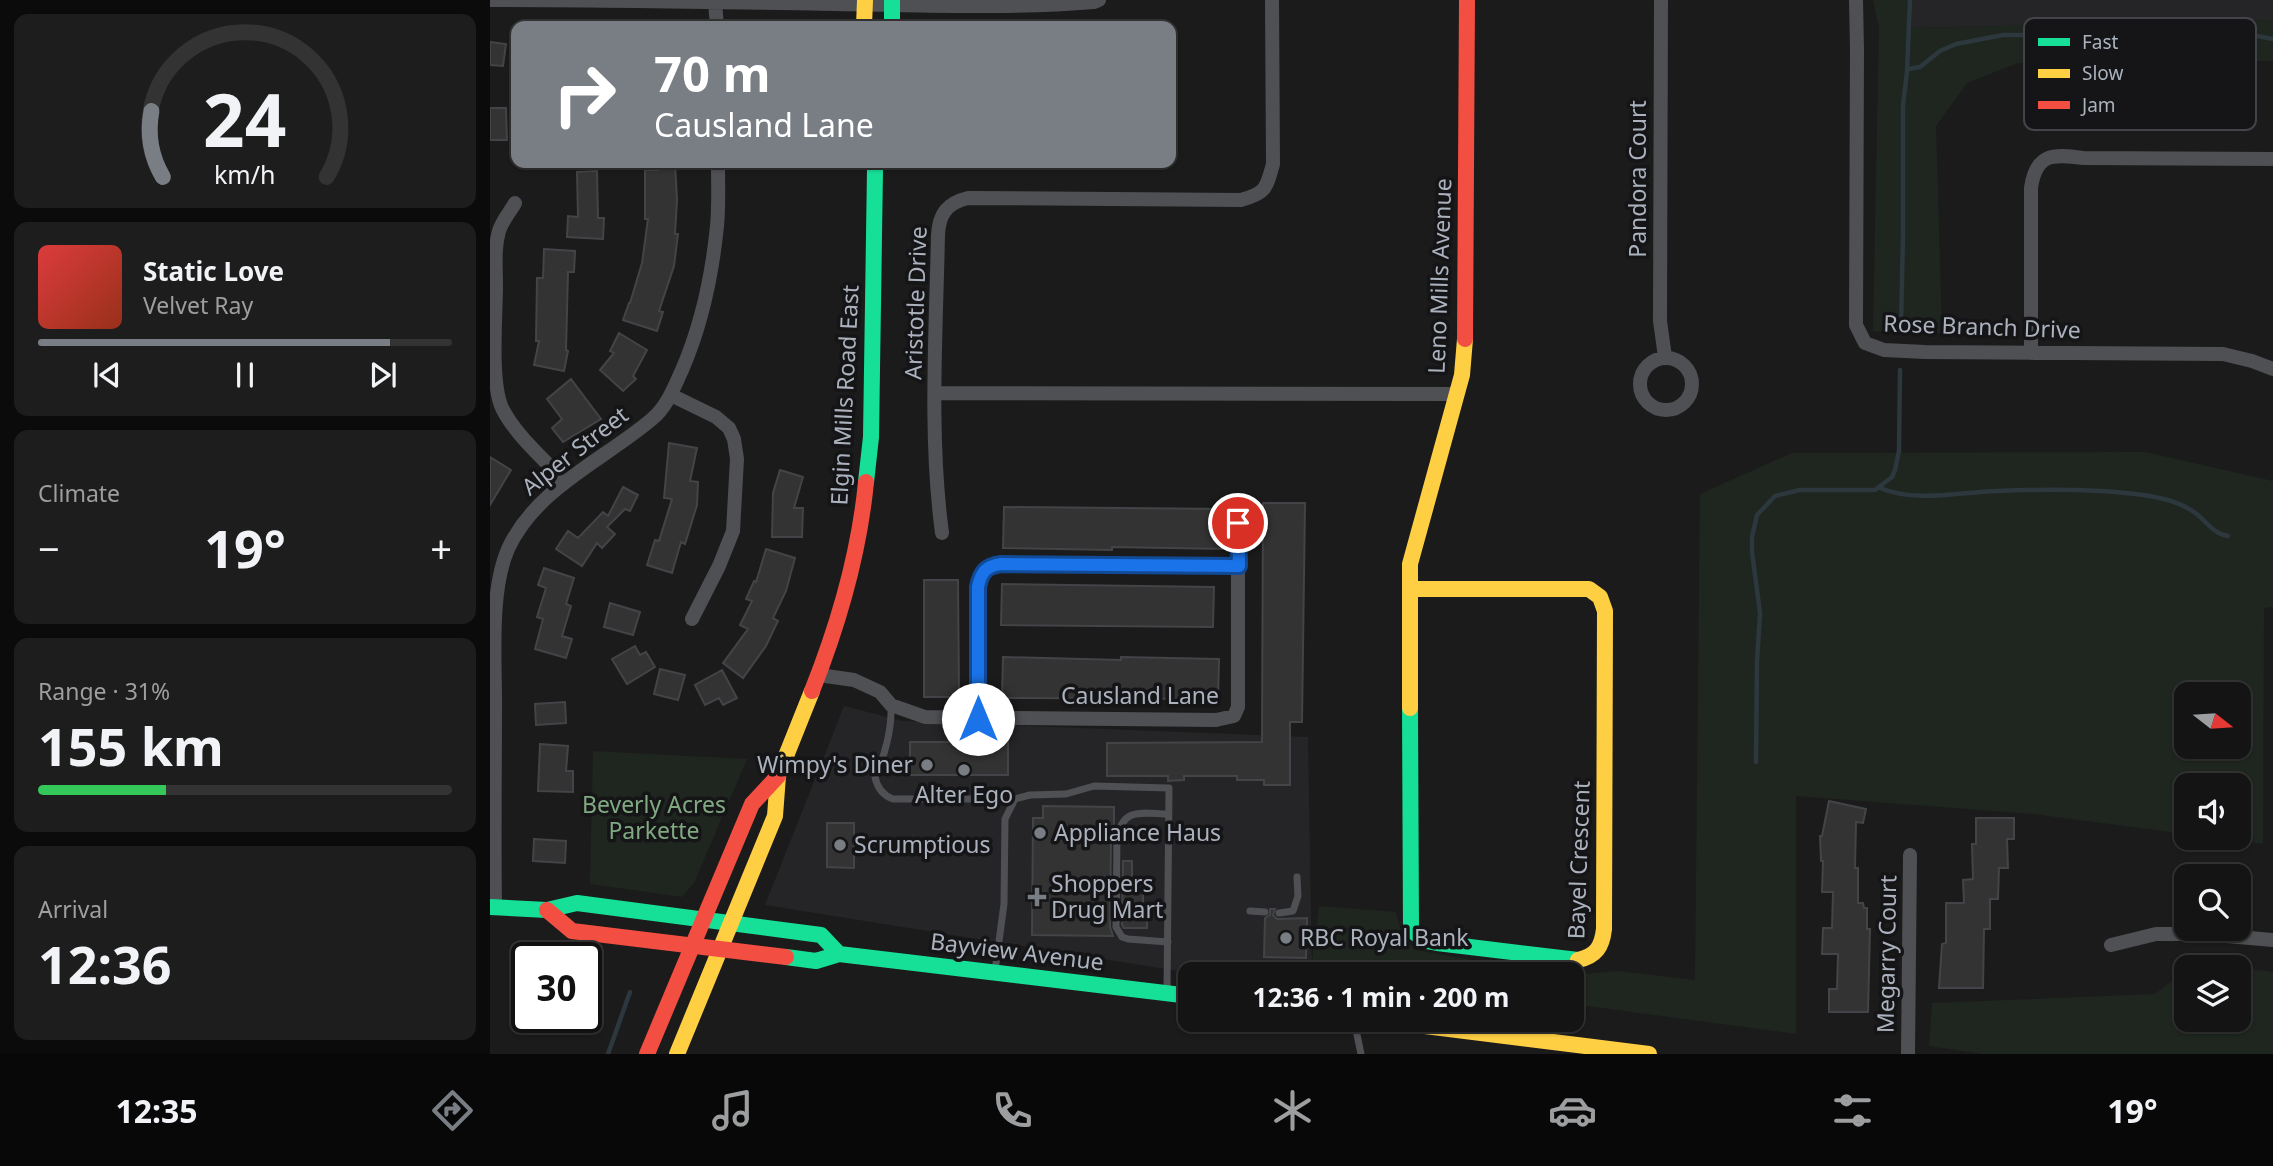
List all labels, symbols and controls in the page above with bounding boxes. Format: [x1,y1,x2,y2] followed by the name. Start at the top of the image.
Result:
[2024,18,2256,130] legend
[2082,29,2119,55] text: Fast
[654,40,771,106] text: 70 m
[539,49,630,140] icon: right
[2082,60,2123,86] text: Slow
[203,69,287,168] text: 24
[2080,92,2116,118] text: Jam
[1621,100,1653,258] street label: Pandora Court
[654,103,874,146] text: Causland Lane
[214,157,276,191] text: km/h
[1420,178,1458,374] street label: Leno Mills Avenue
[896,226,934,380] street label: Aristotle Drive
[143,253,284,289] text: Static Love
[822,284,866,506] street label: Elgin Mills Road East
[143,289,253,321] text: Velvet Ray
[1883,307,2081,345] street label: Rose Branch Drive
[88,356,126,394] icon: previous
[226,356,264,394] icon: pause
[364,356,402,394] icon: next
[514,398,634,502] street label: Alper Street
[38,477,120,509] text: Climate
[1208,493,1268,553] pin
[1219,504,1257,542] icon: arrive
[204,512,286,583] text: 19°
[38,522,60,574] text: −
[430,522,452,574] text: +
[38,675,170,707] text: Range · 31%
[1061,679,1219,711] street label: Causland Lane
[941,682,1015,756] position arrow
[2174,682,2250,760] north arrow
[2174,682,2251,1032] map controls
[38,710,224,781] text: 155 km
[757,748,913,780] place label: Wimpy's Diner
[919,757,935,773] marker: Wimpy's Diner
[956,762,972,778] marker: Alter Ego
[2174,773,2251,850] button: sound
[915,778,1013,810] place label: Alter Ego
[1559,780,1597,940] street label: Bayel Crescent
[582,788,726,846] park label: Beverly Acres Parkette
[1054,816,1221,848] place label: Appliance Haus
[1032,825,1048,841] marker: Appliance Haus
[854,828,990,860] place label: Scrumptious
[832,837,848,853] marker: Scrumptious
[2174,864,2251,941] button: search
[1051,867,1163,925] place label: Shoppers Drug Mart
[1869,875,1903,1033] street label: Megarry Court
[1029,889,1045,905] marker: Shoppers Drug Mart
[38,893,108,925] text: Arrival
[1300,921,1469,953] place label: RBC Royal Bank
[929,924,1106,978] street label: Bayview Avenue
[38,928,172,999] text: 12:36
[1278,930,1294,946] marker: RBC Royal Bank
[511,942,602,1033] speed limit sign: 30
[2174,955,2251,1032] button: layers
[1253,979,1509,1015] text: 12:36 · 1 min · 200 m
[428,1086,477,1135] icon: directions
[708,1086,757,1135] icon: music
[988,1086,1037,1135] icon: phone
[1268,1086,1317,1135] icon: climate
[1548,1086,1597,1135] icon: car
[1828,1086,1877,1135] icon: filters
[115,1089,198,1132] text: 12:35
[2107,1089,2158,1132] text: 19°

